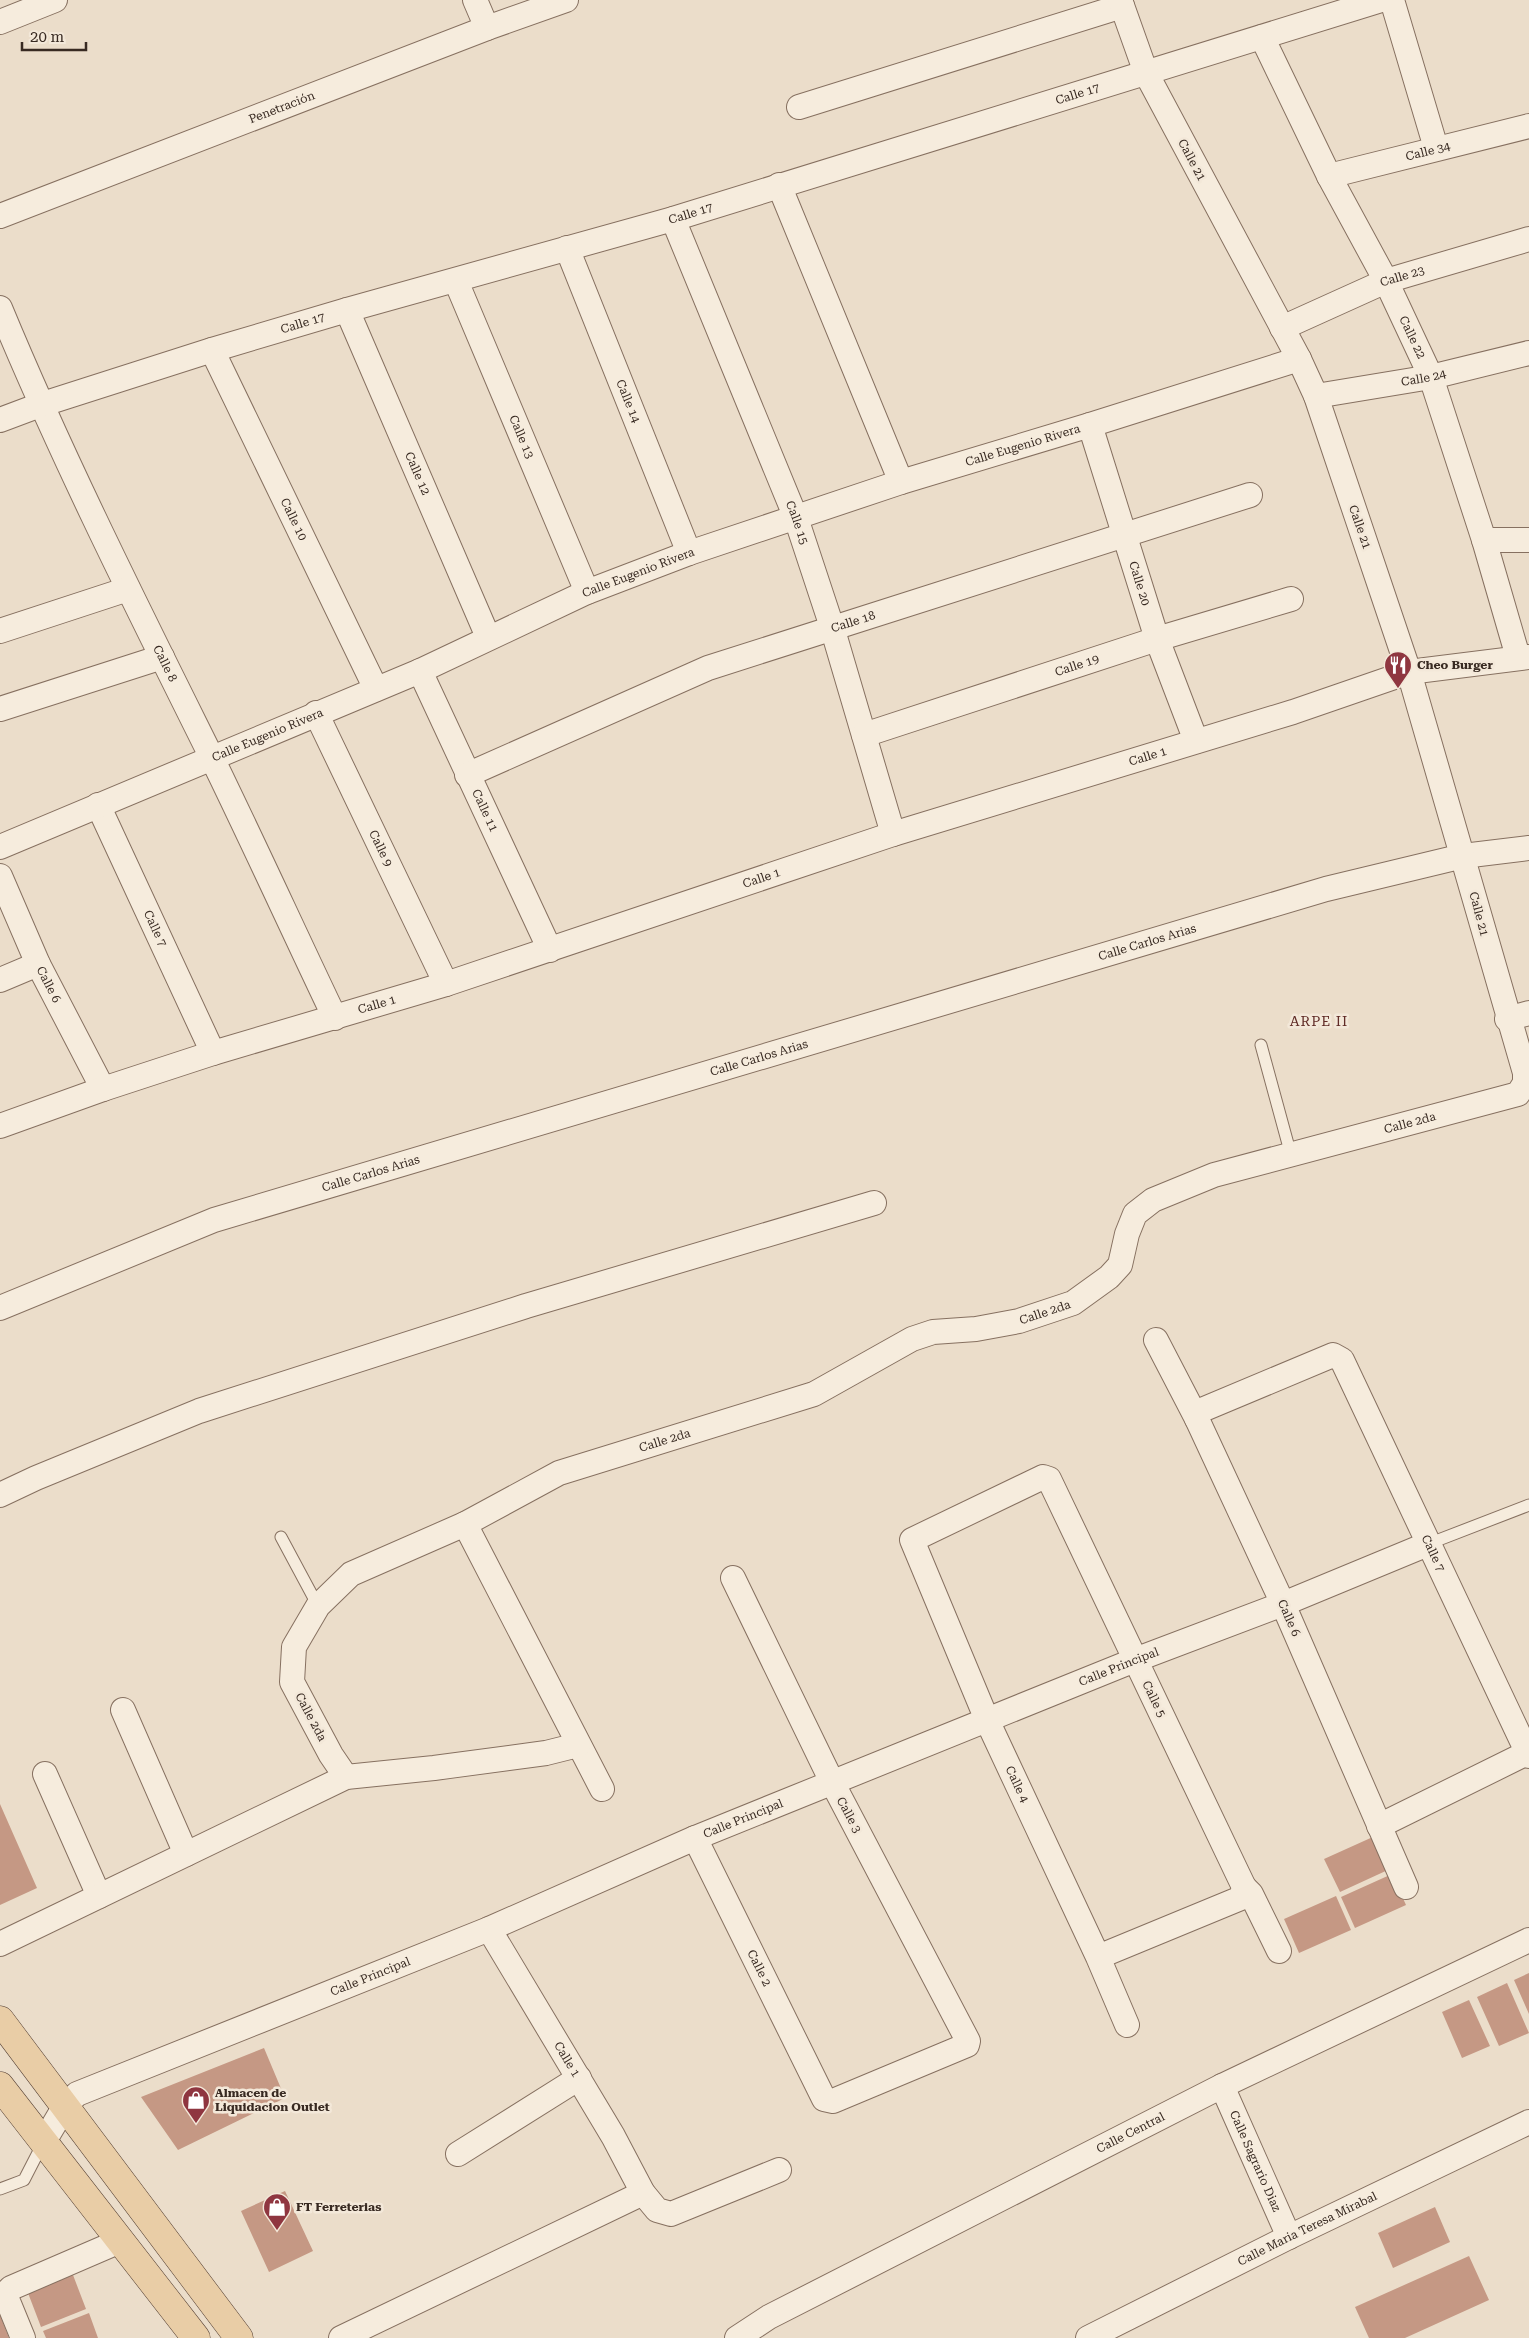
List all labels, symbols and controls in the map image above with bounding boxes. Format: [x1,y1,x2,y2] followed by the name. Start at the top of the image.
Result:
[22,20,86,52] scale bar
[30,28,65,46] text: 20 m
[1054,80,1102,107] street label: Calle 17
[247,88,317,126] street label: Penetración
[1175,137,1209,184] street label: Calle 21
[1404,139,1452,164] street label: Calle 34
[667,200,715,227] street label: Calle 17
[1378,263,1426,290] street label: Calle 23
[279,310,327,336] street label: Calle 17
[1396,314,1429,361] street label: Calle 22
[1400,367,1448,389] street label: Calle 24
[613,377,643,425] street label: Calle 14
[506,413,537,461] street label: Calle 13
[964,421,1082,469] street label: Calle Eugenio Rivera
[402,450,433,497] street label: Calle 12
[278,496,310,543] street label: Calle 10
[783,499,811,547] street label: Calle 15
[1346,503,1374,551] street label: Calle 21
[580,545,697,600] street label: Calle Eugenio Rivera
[1126,560,1153,608] street label: Calle 20
[829,608,877,635] street label: Calle 18
[150,643,180,684] street label: Calle 8
[1383,650,1413,689] restaurant icon: Cheo Burger
[1053,651,1101,679] street label: Calle 19
[1417,658,1493,672] place label: Cheo Burger
[210,705,326,764] street label: Calle Eugenio Rivera
[1127,744,1169,769] street label: Calle 1
[469,787,501,834] street label: Calle 11
[366,828,396,869] street label: Calle 9
[741,865,782,891] street label: Calle 1
[1466,890,1492,938] street label: Calle 21
[141,908,170,949] street label: Calle 7
[1097,921,1198,963] street label: Calle Carlos Arias
[33,964,64,1005] street label: Calle 6
[356,992,398,1017] street label: Calle 1
[1290,1013,1348,1029] district label: ARPE II
[708,1037,810,1079] street label: Calle Carlos Arias
[1382,1109,1438,1136] street label: Calle 2da
[320,1152,422,1195] street label: Calle Carlos Arias
[1018,1297,1073,1327] street label: Calle 2da
[637,1426,693,1455] street label: Calle 2da
[1419,1533,1448,1574] street label: Calle 7
[1275,1597,1303,1639] street label: Calle 6
[1077,1645,1161,1689] street label: Calle Principal
[1139,1678,1169,1720] street label: Calle 5
[292,1690,330,1744] street label: Calle 2da
[1003,1764,1032,1805] street label: Calle 4
[834,1795,864,1836] street label: Calle 3
[701,1796,785,1841] street label: Calle Principal
[744,1947,774,1989] street label: Calle 2
[328,1954,413,1999] street label: Calle Principal
[551,2039,583,2080] street label: Calle 1
[181,2085,211,2124] shop icon: Almacen de Liquidacion Outlet
[215,2086,330,2114] place label: Almacen de Liquidacion Outlet
[1227,2108,1284,2214] street label: Calle Sagrario Diaz
[1094,2109,1167,2156] street label: Calle Central
[1235,2189,1379,2269] street label: Calle Maria Teresa Mirabal
[262,2192,292,2231] shop icon: FT Ferreterias
[296,2200,381,2214] place label: FT Ferreterias

